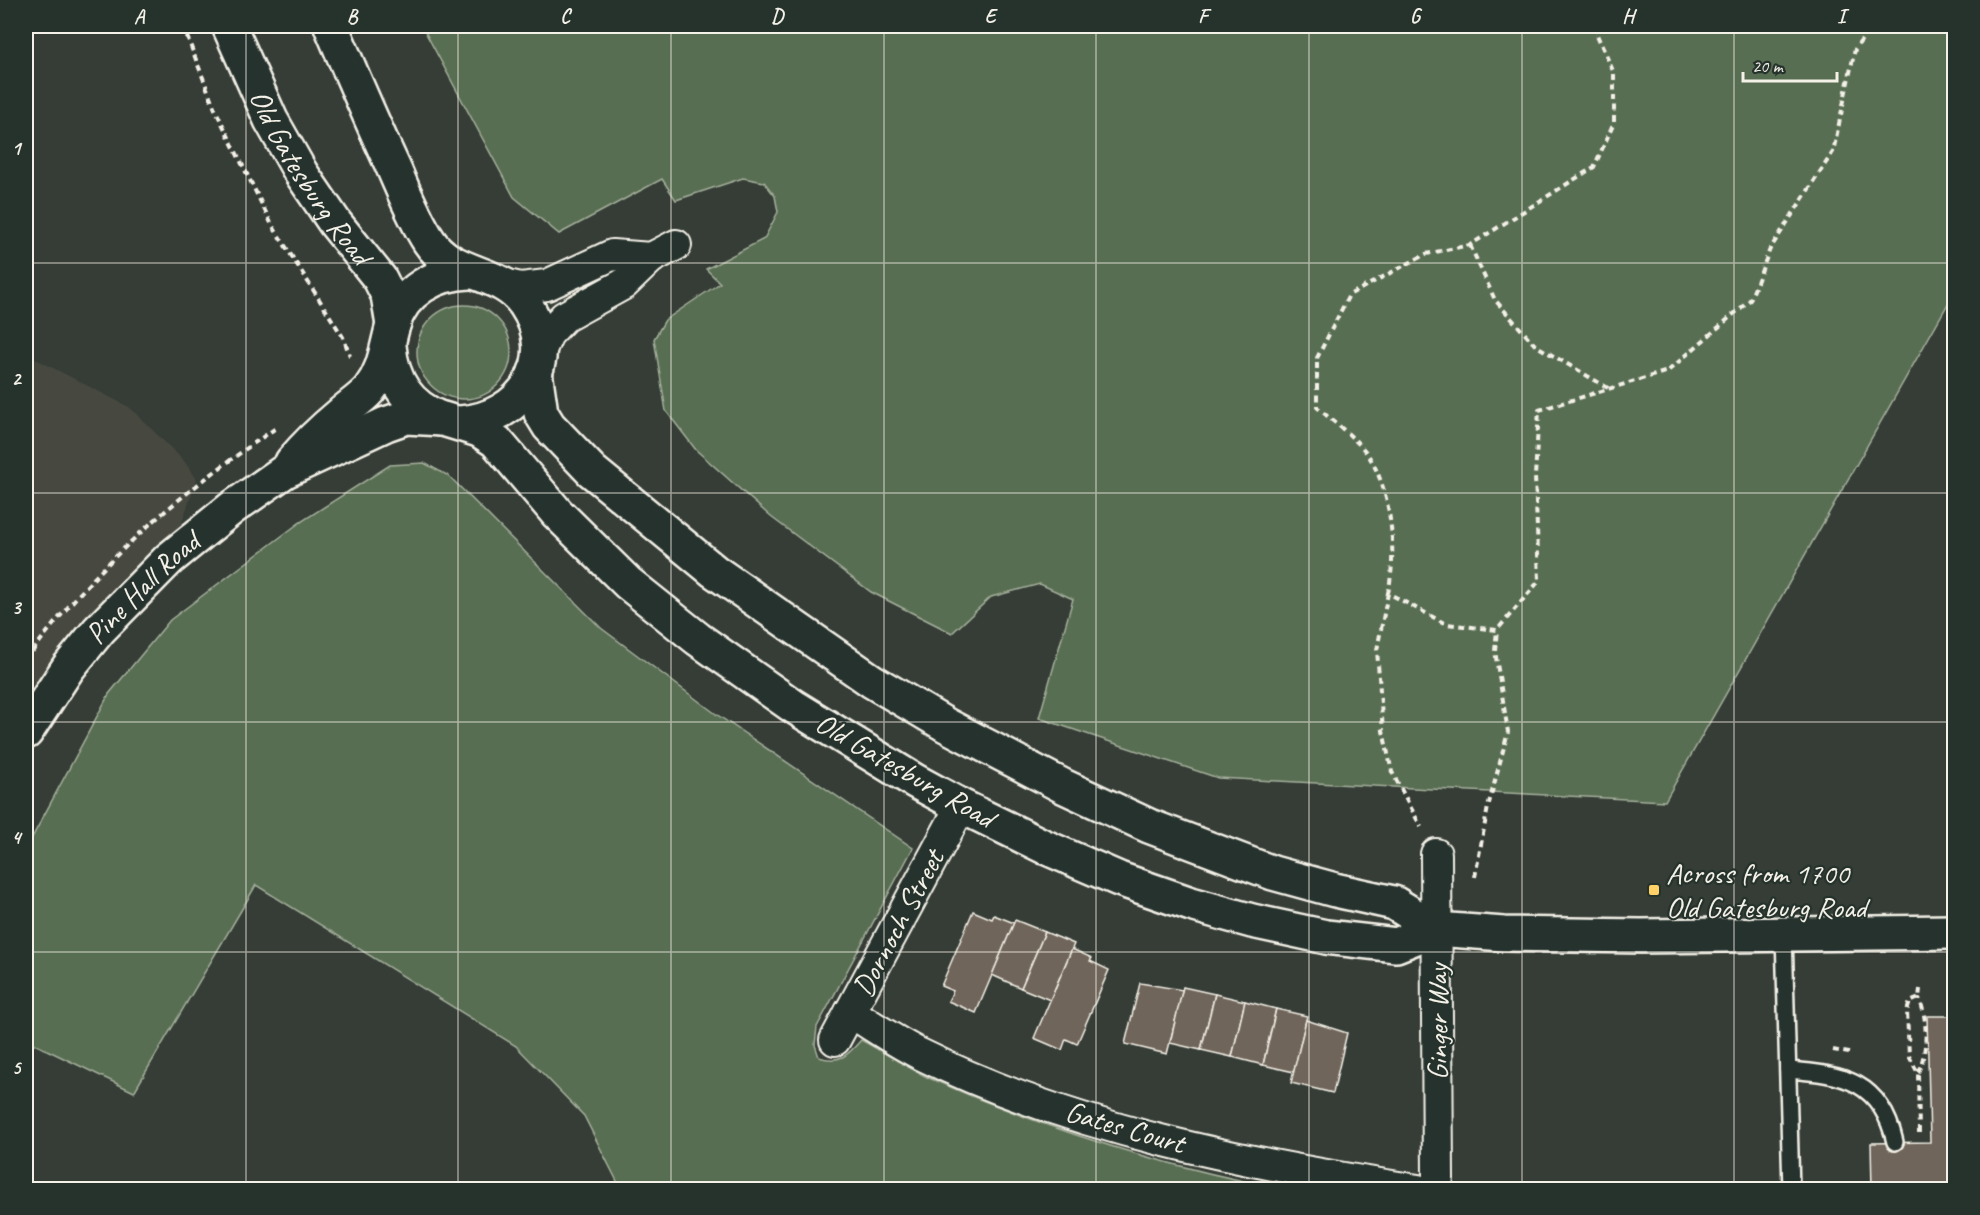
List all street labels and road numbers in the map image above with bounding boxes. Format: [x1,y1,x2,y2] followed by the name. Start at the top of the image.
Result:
[241,84,382,276] street label: Old Gatesburg Road
[76,520,210,652] street label: Pine Hall Road
[809,703,1005,839] street label: Old Gatesburg Road
[844,841,954,1003] street label: Dornoch Street
[1418,961,1456,1080] street label: Ginger Way
[1061,1092,1192,1163] street label: Gates Court

